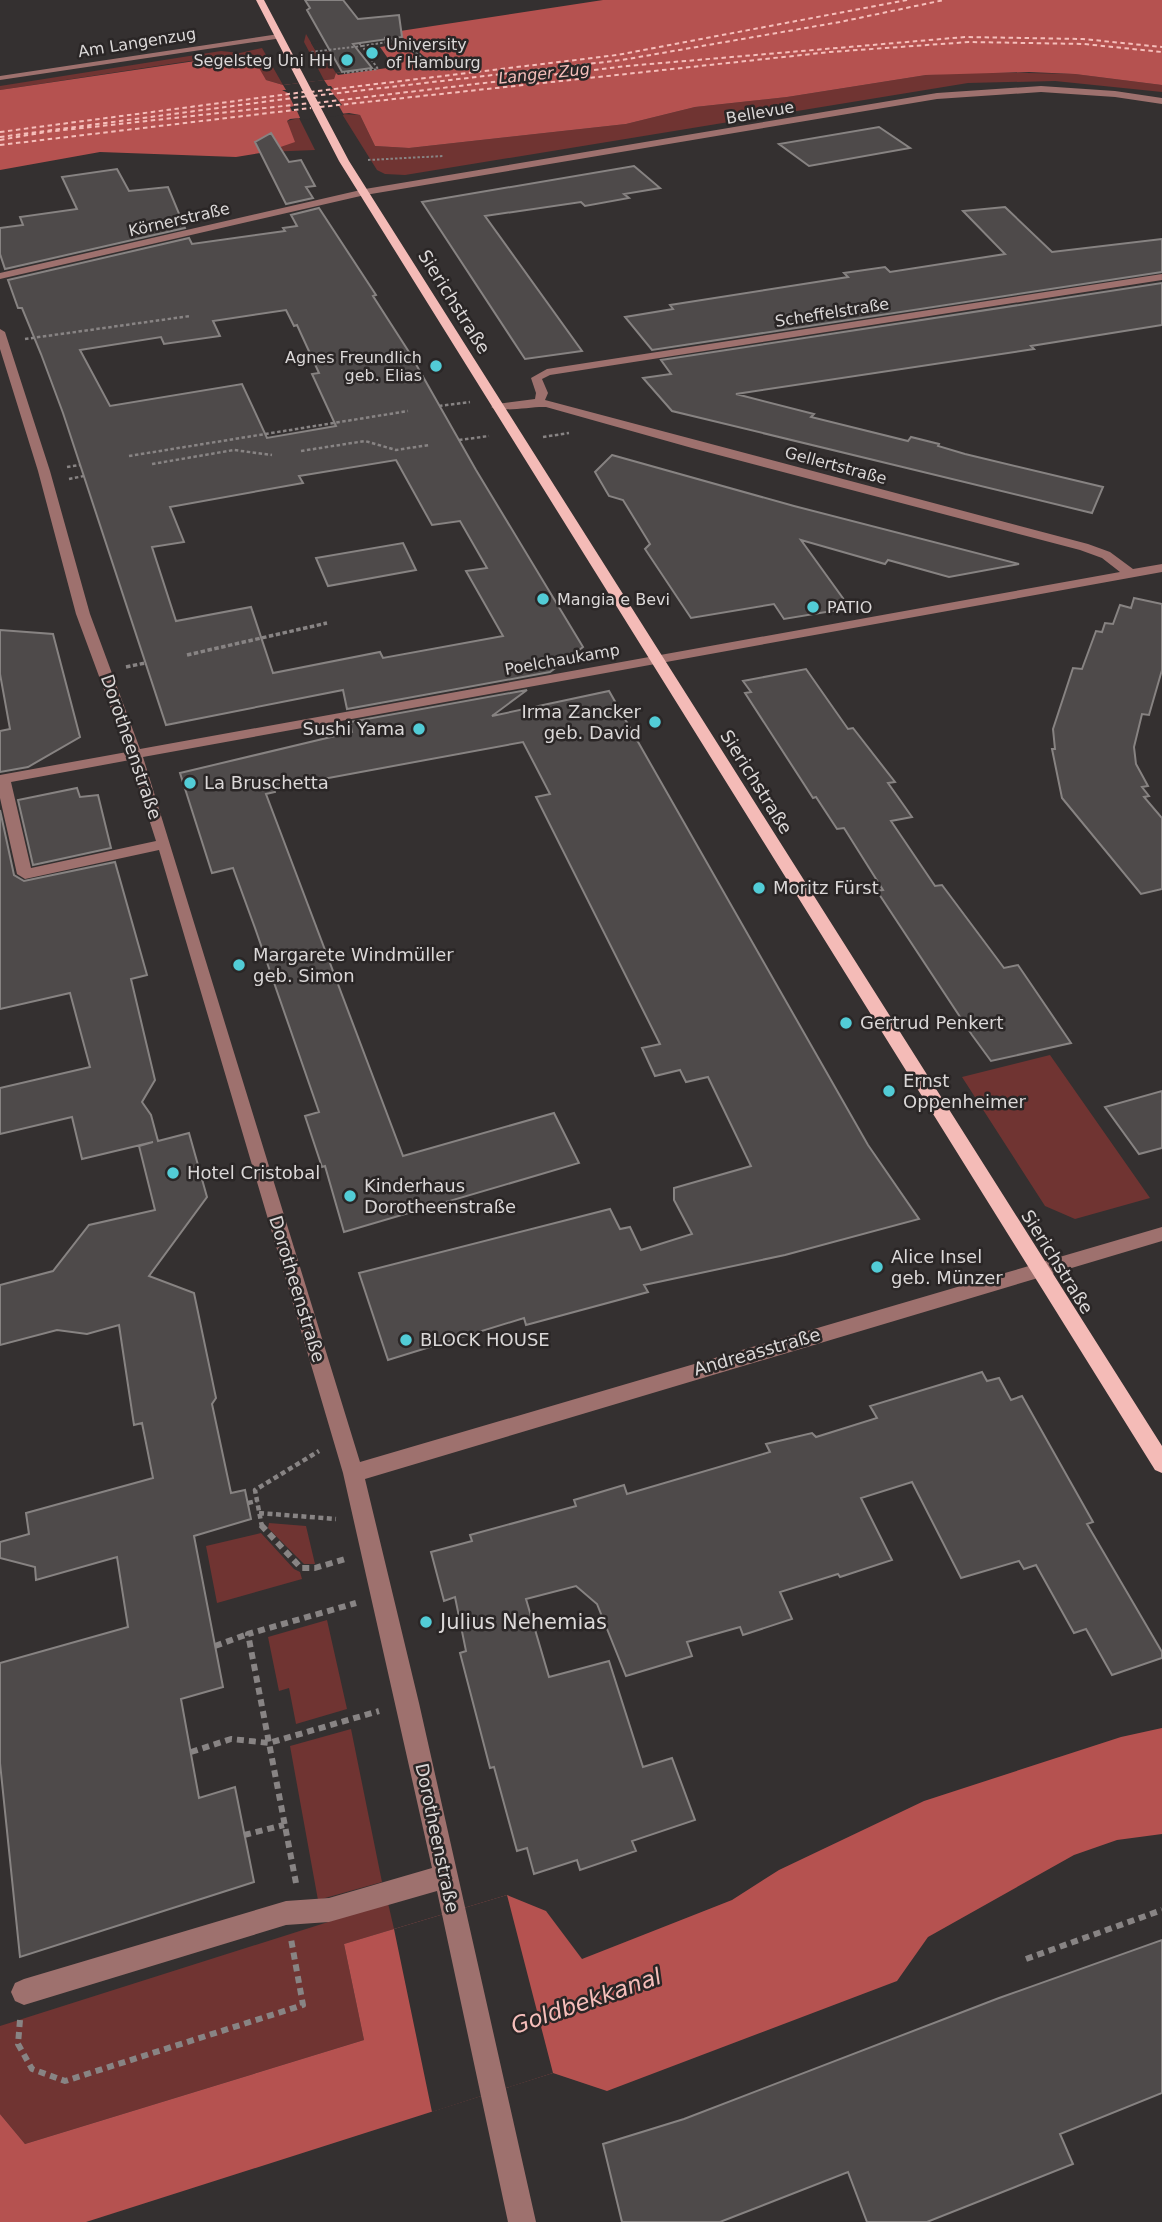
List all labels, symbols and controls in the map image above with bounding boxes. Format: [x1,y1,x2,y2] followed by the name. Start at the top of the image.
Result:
[77,24,197,61] street label: Am Langenzug
[386,35,481,72] place label: University of Hamburg
[364,45,380,61] marker: University of Hamburg
[193,51,333,70] place label: Segelsteg Uni HH
[339,52,355,68] marker: Segelsteg Uni HH
[497,59,591,88] water label: Langer Zug
[724,97,796,128] street label: Bellevue
[127,199,232,240] street label: Körnerstraße
[414,246,495,358] street label: Sierichstraße
[774,294,890,331] street label: Scheffelstraße
[285,348,422,385] place label: Agnes Freundlich geb. Elias
[428,358,444,374] marker: Agnes Freundlich geb. Elias
[783,443,889,488] street label: Gellertstraße
[557,590,670,609] place label: Mangia e Bevi
[535,591,551,607] marker: Mangia e Bevi
[827,598,872,617] place label: PATIO
[805,599,821,615] marker: PATIO
[503,640,621,679] street label: Poelchaukamp
[97,671,166,822] street label: Dorotheenstraße
[521,701,642,743] place label: Irma Zancker geb. David
[647,714,663,730] marker: Irma Zancker geb. David
[303,718,405,739] place label: Sushi Yama
[411,721,427,737] marker: Sushi Yama
[716,726,797,838] street label: Sierichstraße
[204,772,329,793] place label: La Bruschetta
[182,775,198,791] marker: La Bruschetta
[773,877,879,898] place label: Moritz Fürst
[751,880,767,896] marker: Moritz Fürst
[253,944,454,986] place label: Margarete Windmüller geb. Simon
[231,957,247,973] marker: Margarete Windmüller geb. Simon
[860,1012,1003,1033] place label: Gertrud Penkert
[838,1015,854,1031] marker: Gertrud Penkert
[903,1070,1027,1112] place label: Ernst Oppenheimer
[881,1083,897,1099] marker: Ernst Oppenheimer
[187,1162,320,1183] place label: Hotel Cristobal
[165,1165,181,1181] marker: Hotel Cristobal
[364,1175,516,1217] place label: Kinderhaus Dorotheenstraße
[342,1188,358,1204] marker: Kinderhaus Dorotheenstraße
[1017,1206,1098,1318] street label: Sierichstraße
[265,1213,330,1365] street label: Dorotheenstraße
[891,1246,1003,1288] place label: Alice Insel geb. Münzer
[869,1259,885,1275] marker: Alice Insel geb. Münzer
[691,1323,823,1380] street label: Andreasstraße
[420,1329,550,1350] place label: BLOCK HOUSE
[398,1332,414,1348] marker: BLOCK HOUSE
[438,1610,607,1634] place label: Julius Nehemias
[418,1614,434,1630] marker: Julius Nehemias
[411,1761,464,1915] street label: Dorotheenstraße
[507,1963,665,2039] water label: Goldbekkanal

